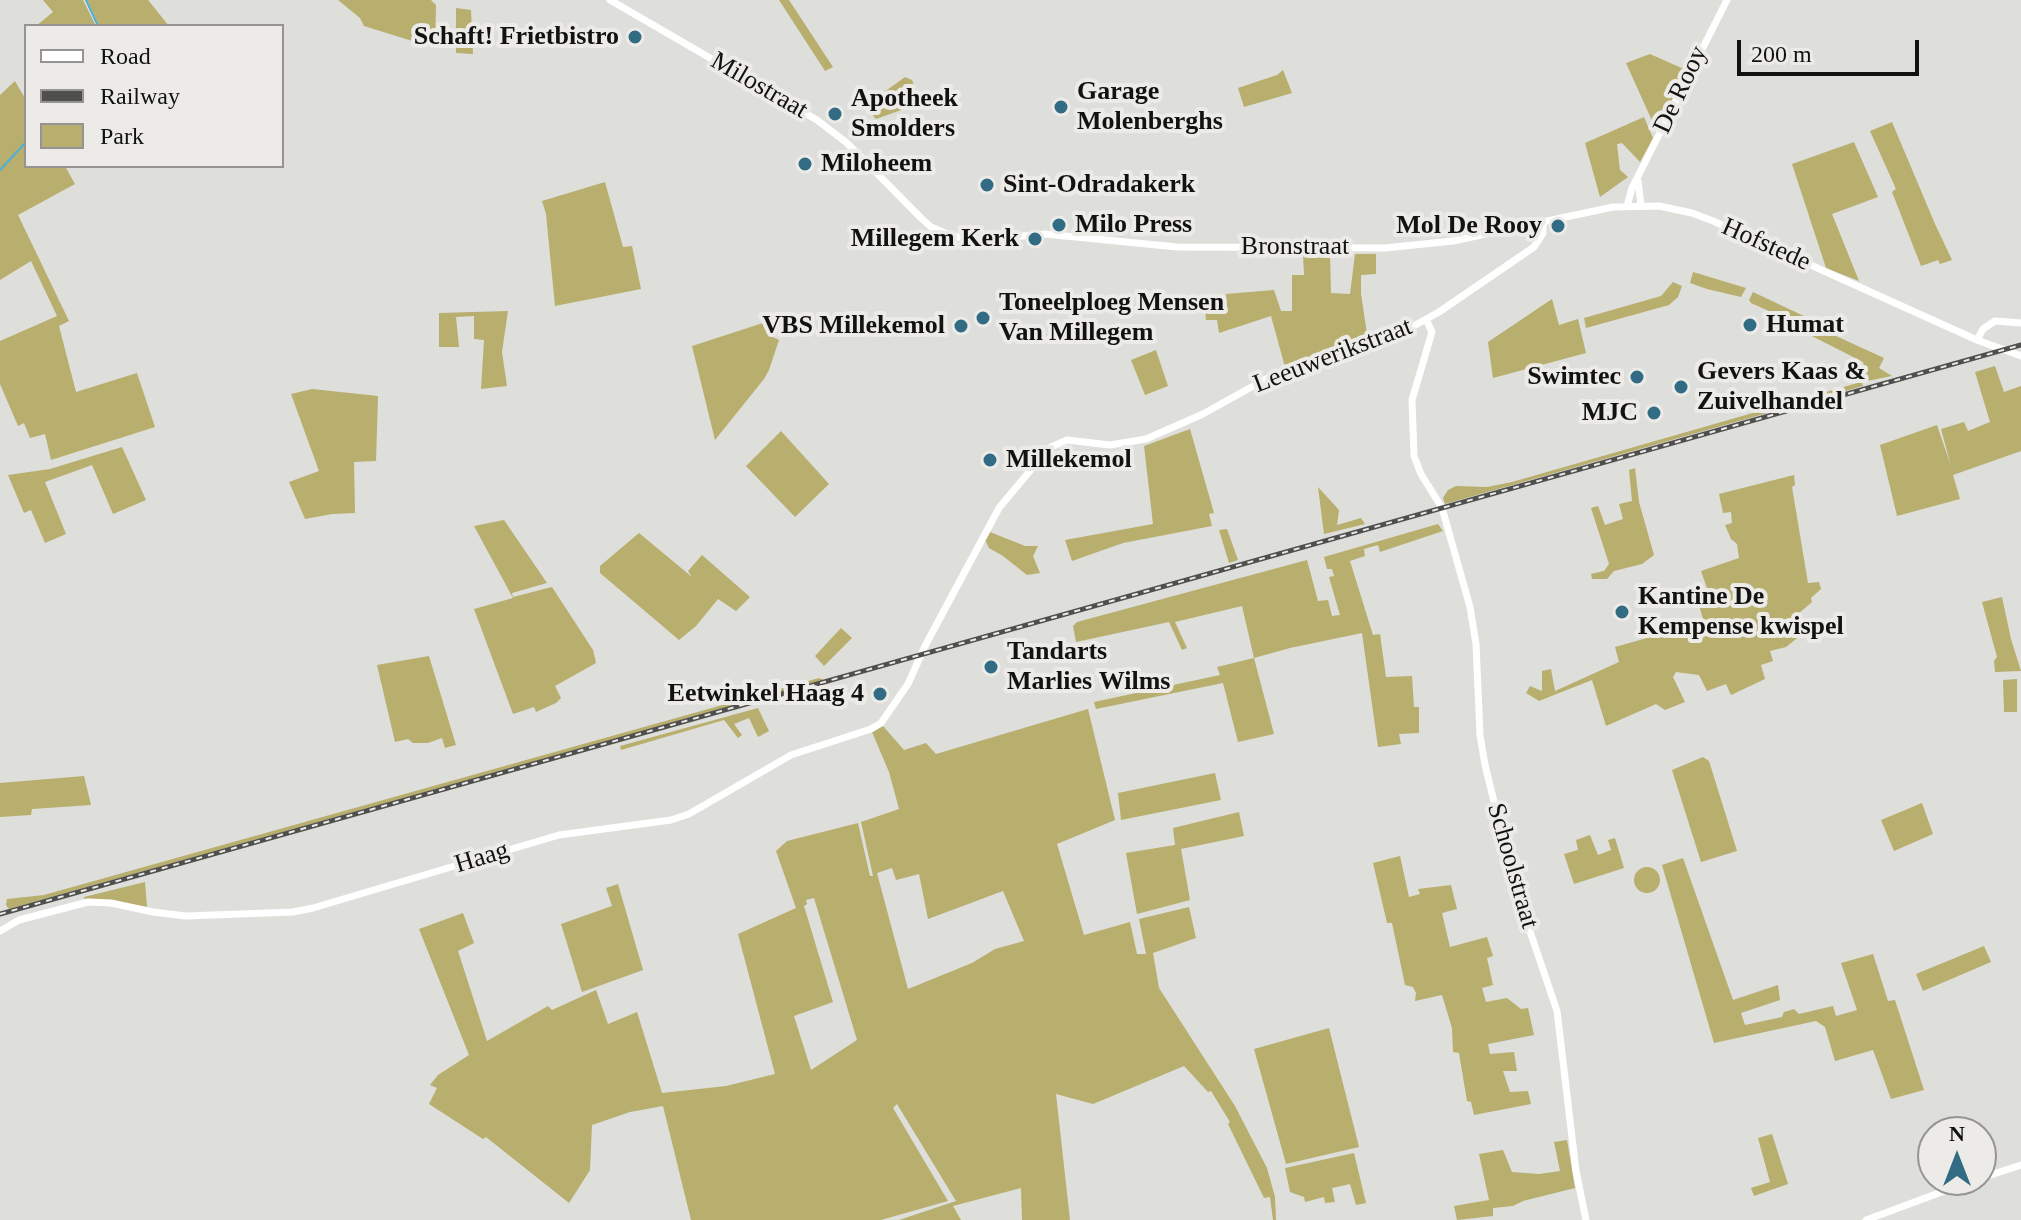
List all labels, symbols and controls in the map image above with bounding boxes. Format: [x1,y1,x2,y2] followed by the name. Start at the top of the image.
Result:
[414,21,619,53] place label: Schaft! Frietbistro
[24,24,284,168] legend
[1741,24,1923,74] scale bar
[626,28,644,46] marker: Schaft! Frietbistro
[1647,41,1715,139] street label: De Rooy
[1751,41,1812,67] text: 200 m
[100,43,151,69] text: Road
[705,46,813,126] street label: Milostraat
[1077,76,1223,138] place label: Garage Molenberghs
[100,83,180,109] text: Railway
[851,83,958,144] place label: Apotheek Smolders
[1052,98,1070,116] marker: Garage Molenberghs
[826,105,844,123] marker: Apotheek Smolders
[100,123,144,149] text: Park
[821,148,932,180] place label: Miloheem
[796,155,814,173] marker: Miloheem
[1003,169,1195,201] place label: Sint-Odradakerk
[978,176,996,194] marker: Sint-Odradakerk
[1075,209,1192,241] place label: Milo Press
[1396,210,1542,242] place label: Mol De Rooy
[1717,212,1815,278] street label: Hofstede
[1050,216,1068,234] marker: Milo Press
[1549,217,1567,235] marker: Mol De Rooy
[851,223,1019,255] place label: Millegem Kerk
[1026,230,1044,248] marker: Millegem Kerk
[1241,231,1349,263] street label: Bronstraat
[999,287,1224,348] place label: Toneelploeg Mensen Van Millegem
[974,309,992,327] marker: Toneelploeg Mensen Van Millegem
[1766,309,1844,341] place label: Humat
[762,310,945,342] place label: VBS Millekemol
[1249,311,1417,401] street label: Leeuwerikstraat
[1741,316,1759,334] marker: Humat
[952,317,970,335] marker: VBS Millekemol
[1697,356,1866,418] place label: Gevers Kaas & Zuivelhandel
[1527,361,1621,393] place label: Swimtec
[1628,368,1646,386] marker: Swimtec
[1672,378,1690,396] marker: Gevers Kaas & Zuivelhandel
[1582,397,1638,429] place label: MJC
[1645,404,1663,422] marker: MJC
[1006,444,1132,476] place label: Millekemol
[981,451,999,469] marker: Millekemol
[1638,581,1844,642] place label: Kantine De Kempense kwispel
[1613,603,1631,621] marker: Kantine De Kempense kwispel
[1007,636,1170,698] place label: Tandarts Marlies Wilms
[982,658,1000,676] marker: Tandarts Marlies Wilms
[668,678,864,710] place label: Eetwinkel Haag 4
[871,685,889,703] marker: Eetwinkel Haag 4
[1479,800,1545,932] street label: Schoolstraat
[451,835,513,881] street label: Haag
[1917,1116,1997,1196] north arrow
[1949,1121,1965,1146] text: N

